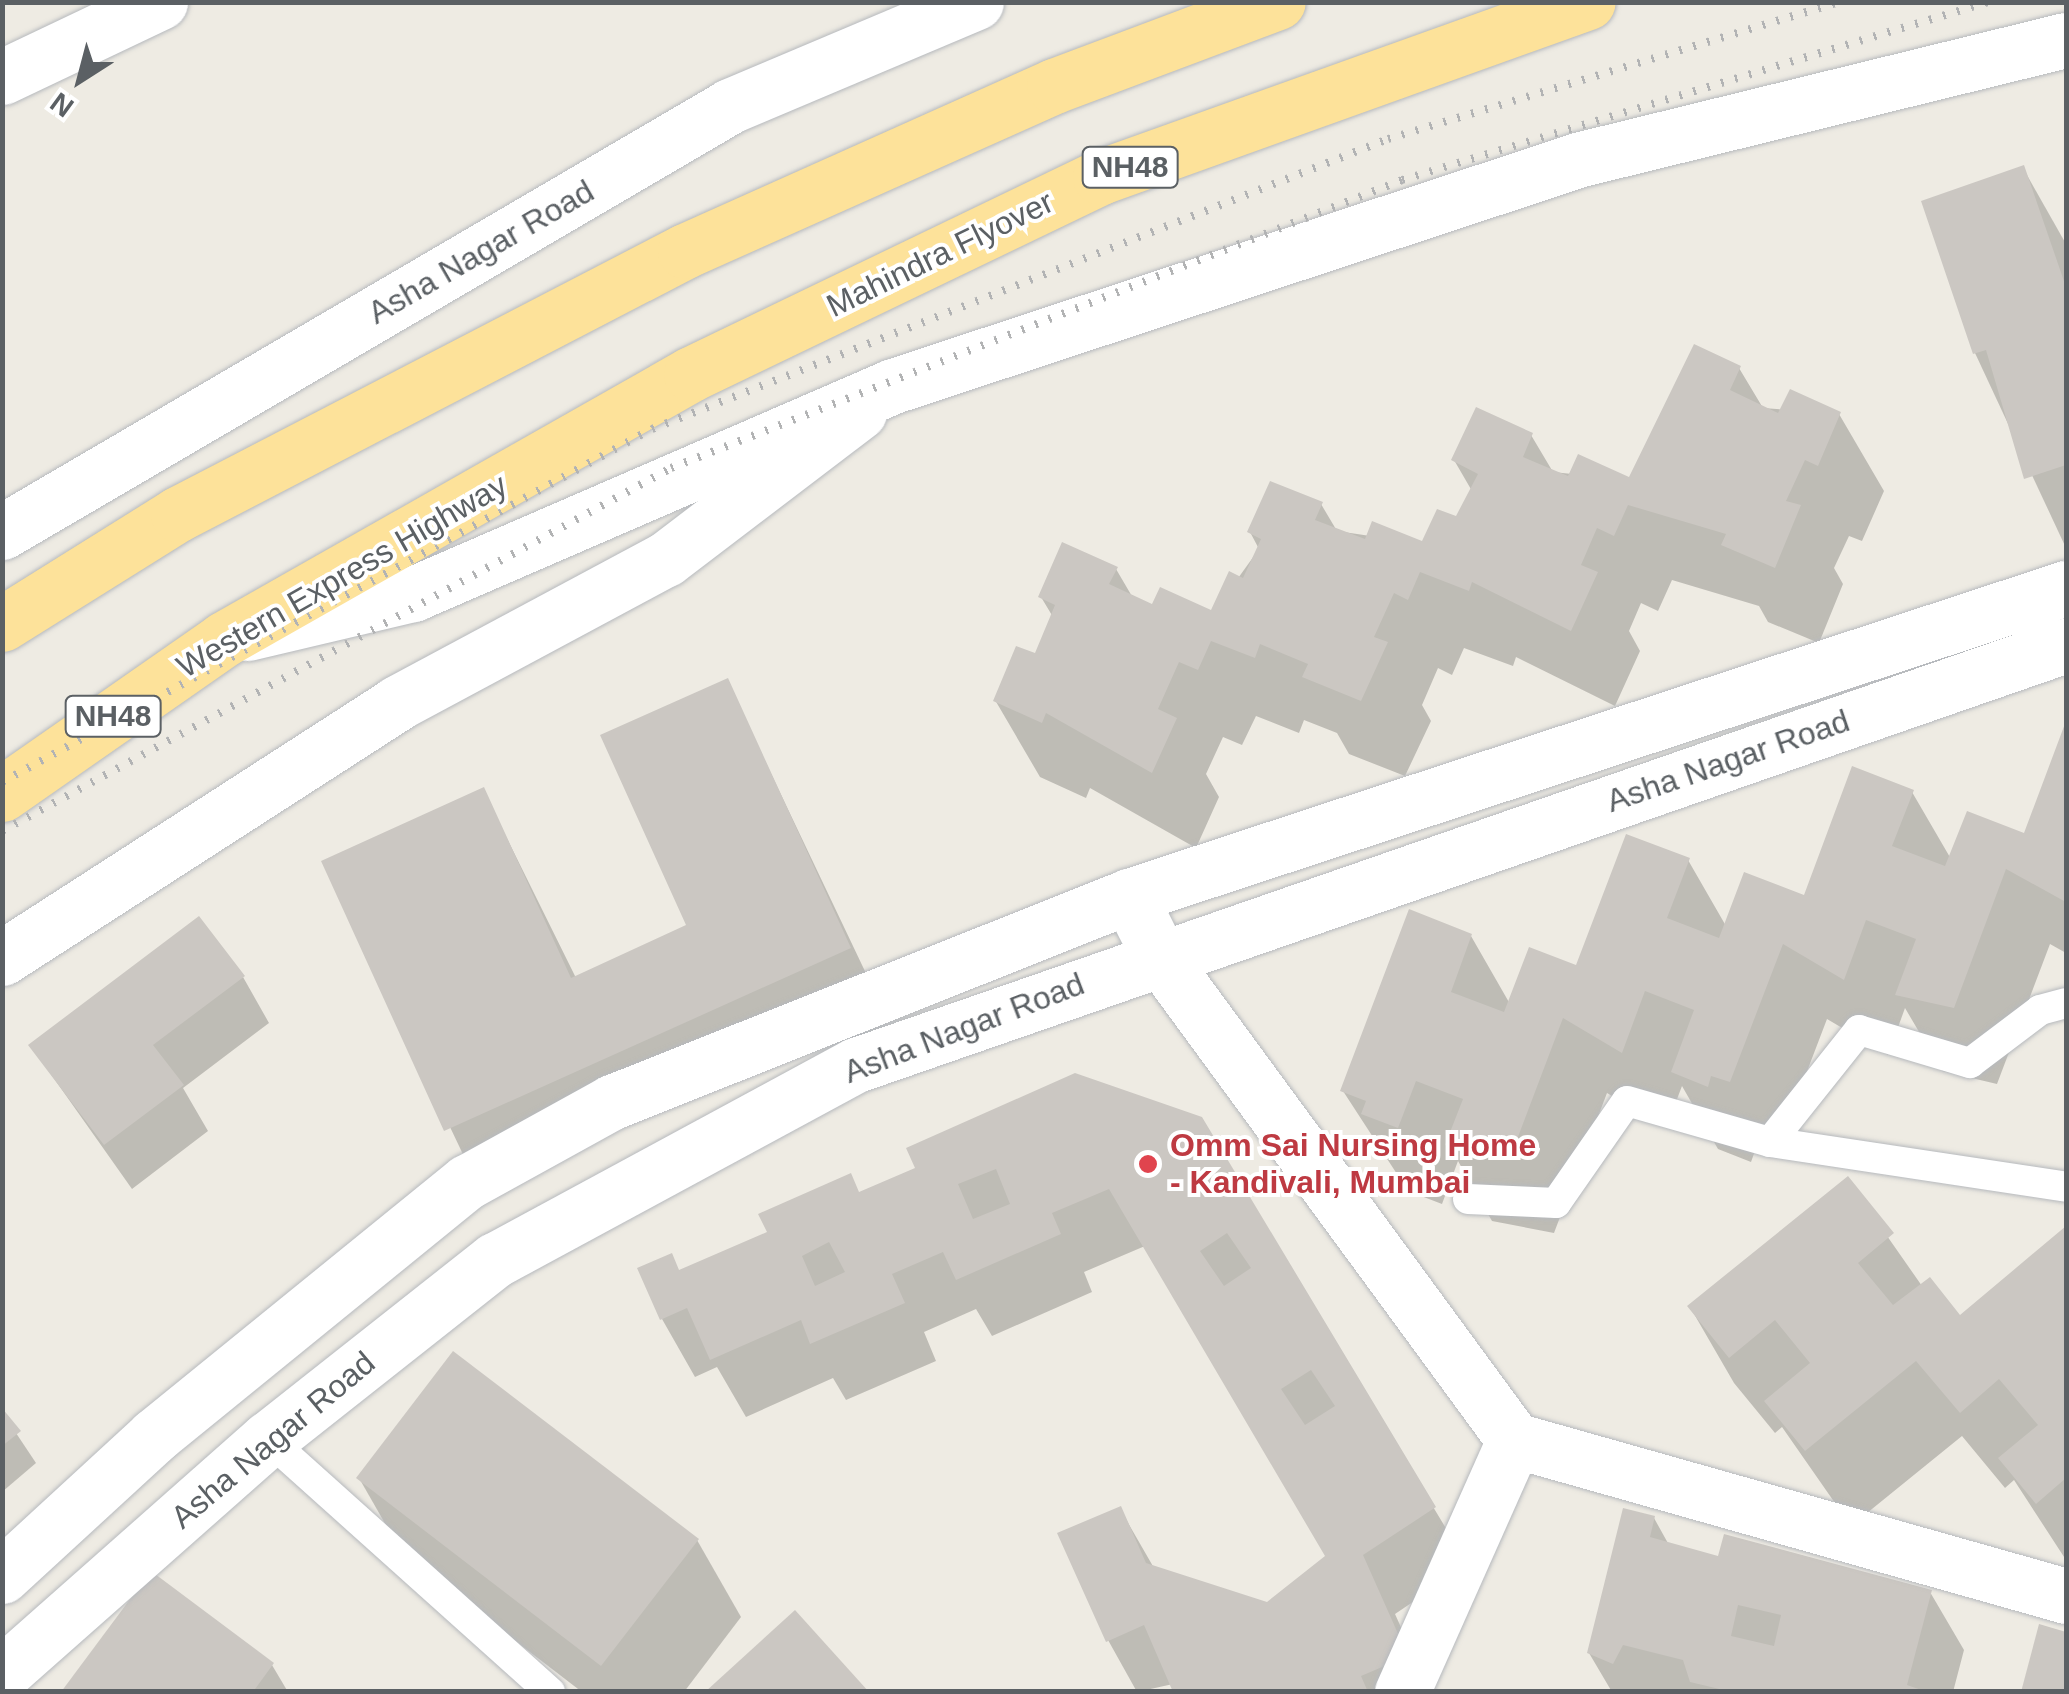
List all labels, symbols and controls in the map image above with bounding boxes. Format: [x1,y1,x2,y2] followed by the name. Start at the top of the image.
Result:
[30,30,130,130] north arrow
[45,86,79,123] text: N
[1080,142,1180,192] road number: NH48
[361,172,601,332] street label: Asha Nagar Road
[820,183,1060,325] street label: Mahindra Flyover
[170,466,514,686] street label: Western Express Highway
[63,691,163,741] road number: NH48
[1601,701,1855,821] street label: Asha Nagar Road
[838,964,1090,1092] street label: Asha Nagar Road
[1170,1127,1536,1202] place label: Omm Sai Nursing Home - Kandivali, Mumbai
[1135,1151,1161,1177] marker: Omm Sai Nursing Home - Kandivali, Mumbai
[163,1344,383,1536] street label: Asha Nagar Road

